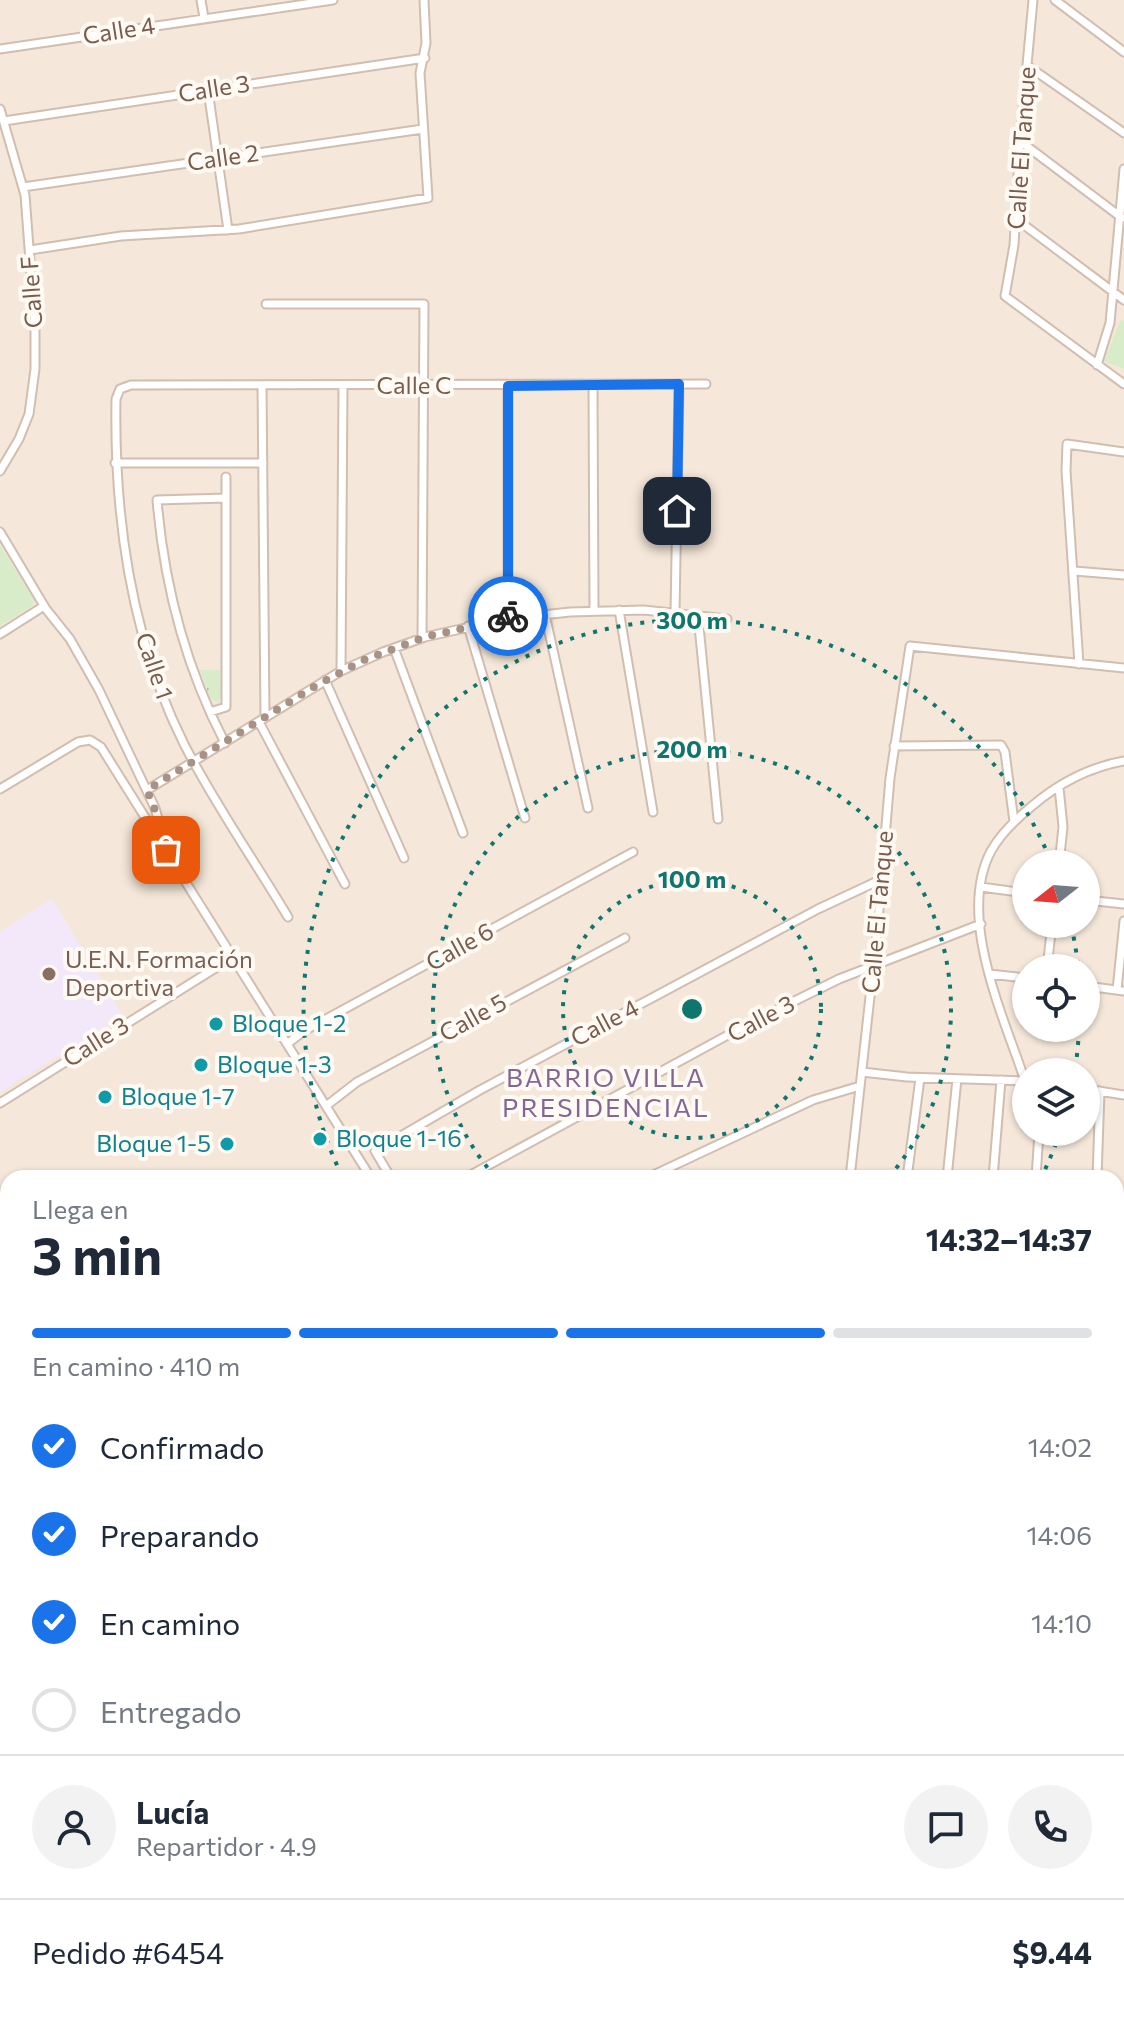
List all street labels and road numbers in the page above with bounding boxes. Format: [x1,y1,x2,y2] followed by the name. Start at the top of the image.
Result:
[81,9,157,50] street label: Calle 4
[1000,66,1041,230] street label: Calle El Tanque
[176,68,252,107] street label: Calle 3
[185,137,260,176] street label: Calle 2
[14,255,47,329] street label: Calle F
[377,370,451,399] street label: Calle C
[131,628,180,703] street label: Calle 1
[855,829,898,994] street label: Calle El Tanque
[420,915,498,976] street label: Calle 6
[434,986,511,1047] street label: Calle 5
[722,988,799,1047] street label: Calle 3
[565,992,643,1052] street label: Calle 4
[57,1009,133,1072] street label: Calle 3

